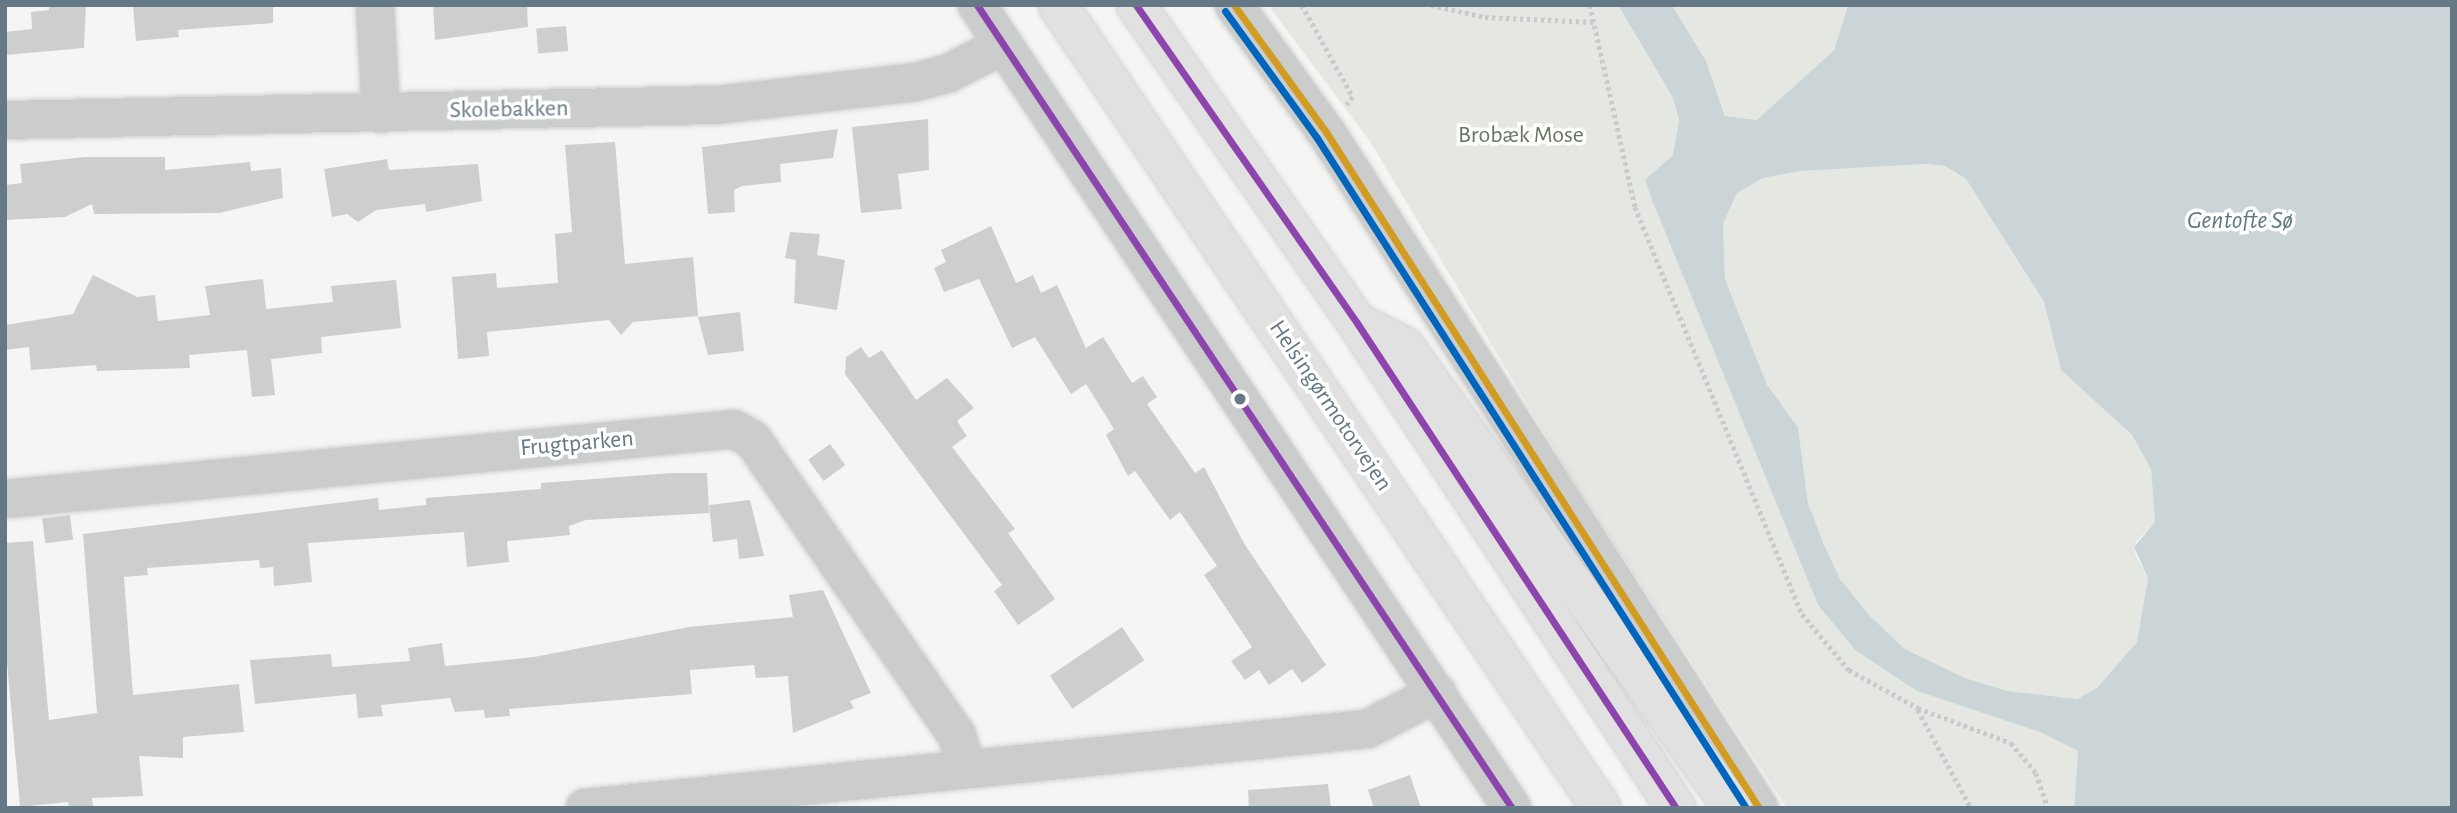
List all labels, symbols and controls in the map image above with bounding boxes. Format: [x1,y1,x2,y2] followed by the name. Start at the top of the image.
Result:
[449,95,569,125] street label: Skolebakken
[1458,122,1584,150] park label: Brobæk Mose
[2187,205,2293,237] water label: Gentofte Sø
[1262,315,1398,497] street label: Helsingørmotorvejen
[1233,392,1247,406] unlabelled marker
[519,425,635,463] street label: Frugtparken

